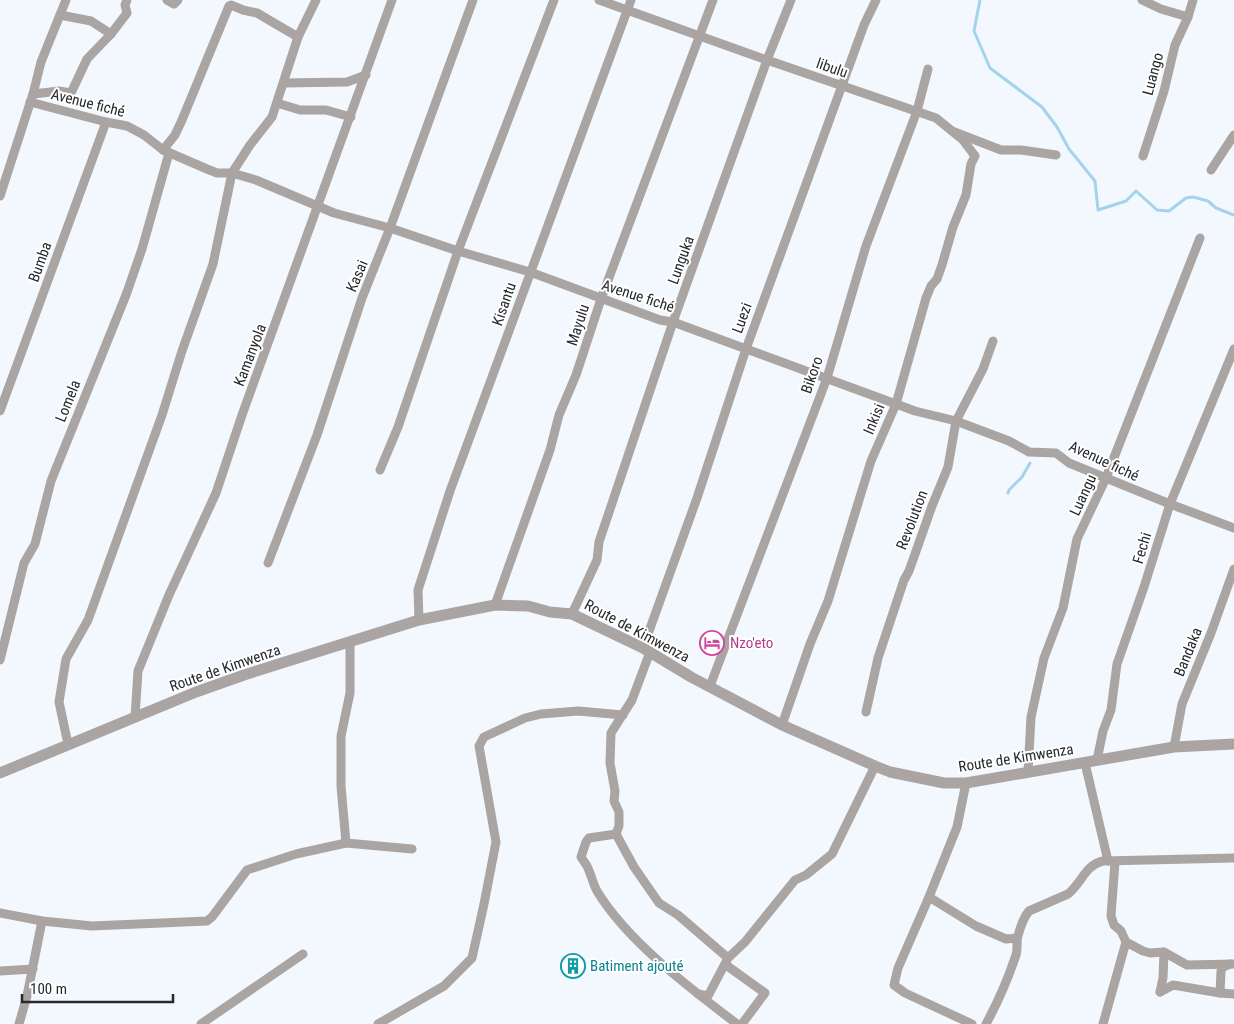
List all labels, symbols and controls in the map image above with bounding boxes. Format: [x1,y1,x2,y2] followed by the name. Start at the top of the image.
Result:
[1139,51,1167,97] street label: Luango
[814,54,850,82] street label: libulu
[49,85,127,121] street label: Avenue fiché
[664,233,698,287] street label: Lunguka
[24,240,56,284] street label: Bumba
[342,257,372,295] street label: Kasai
[599,276,677,316] street label: Avenue fiché
[488,280,520,328] street label: Kisantu
[728,300,756,336] street label: Luezi
[563,302,593,348] street label: Mayulu
[230,321,270,389] street label: Kamanyola
[797,354,827,396] street label: Bikoro
[51,377,85,425] street label: Lomela
[860,401,888,437] street label: Inkisi
[1066,437,1142,485] street label: Avenue fiché
[1066,472,1100,518] street label: Luangu
[892,488,932,552] street label: Revolution
[1129,530,1155,566] street label: Fechi
[581,596,693,666] street label: Route de Kimwenza
[1170,625,1206,679] street label: Bandaka
[699,630,725,656] hotel icon: Nzo'eto
[730,634,773,652] place label: Nzo'eto
[167,641,283,695] street label: Route de Kimwenza
[957,740,1075,776] street label: Route de Kimwenza
[560,953,586,979] building icon: Batiment ajouté
[590,957,684,975] place label: Batiment ajouté
[22,972,174,1004] scale bar
[30,980,67,998] text: 100 m

